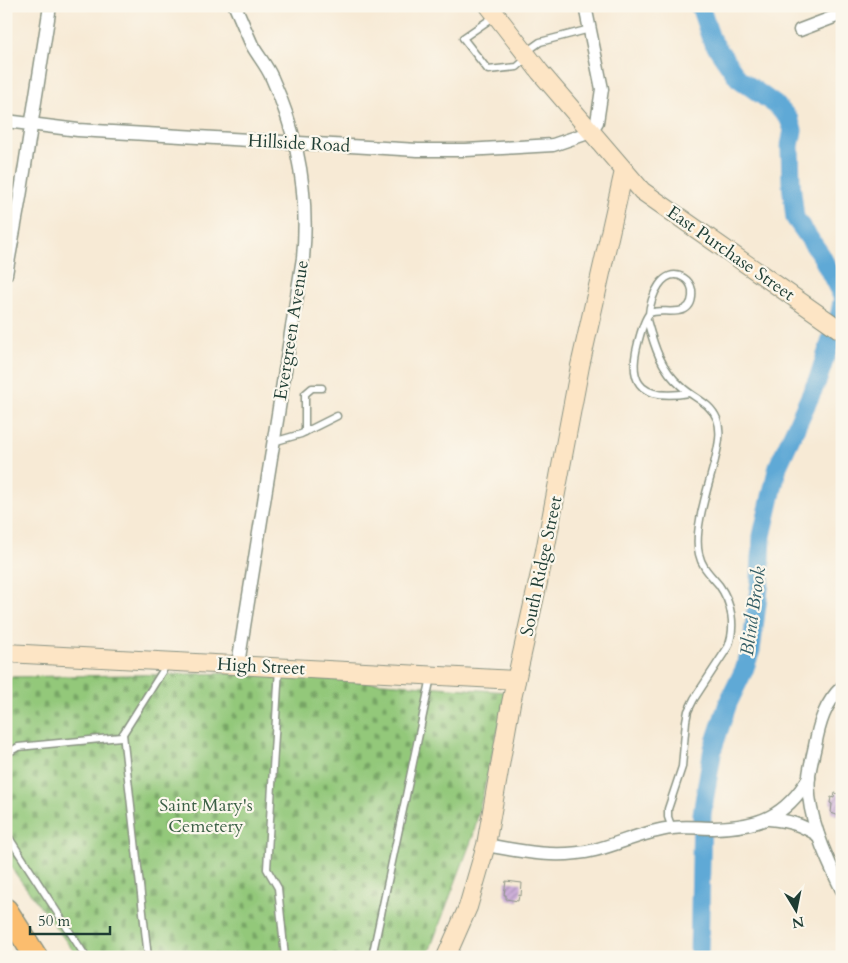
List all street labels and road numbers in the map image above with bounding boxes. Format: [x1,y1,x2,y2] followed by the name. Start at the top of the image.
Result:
[247,128,351,159] street label: Hillside Road
[662,200,800,307] street label: East Purchase Street
[268,258,315,402] street label: Evergreen Avenue
[514,493,569,638] street label: South Ridge Street
[216,652,306,681] street label: High Street

